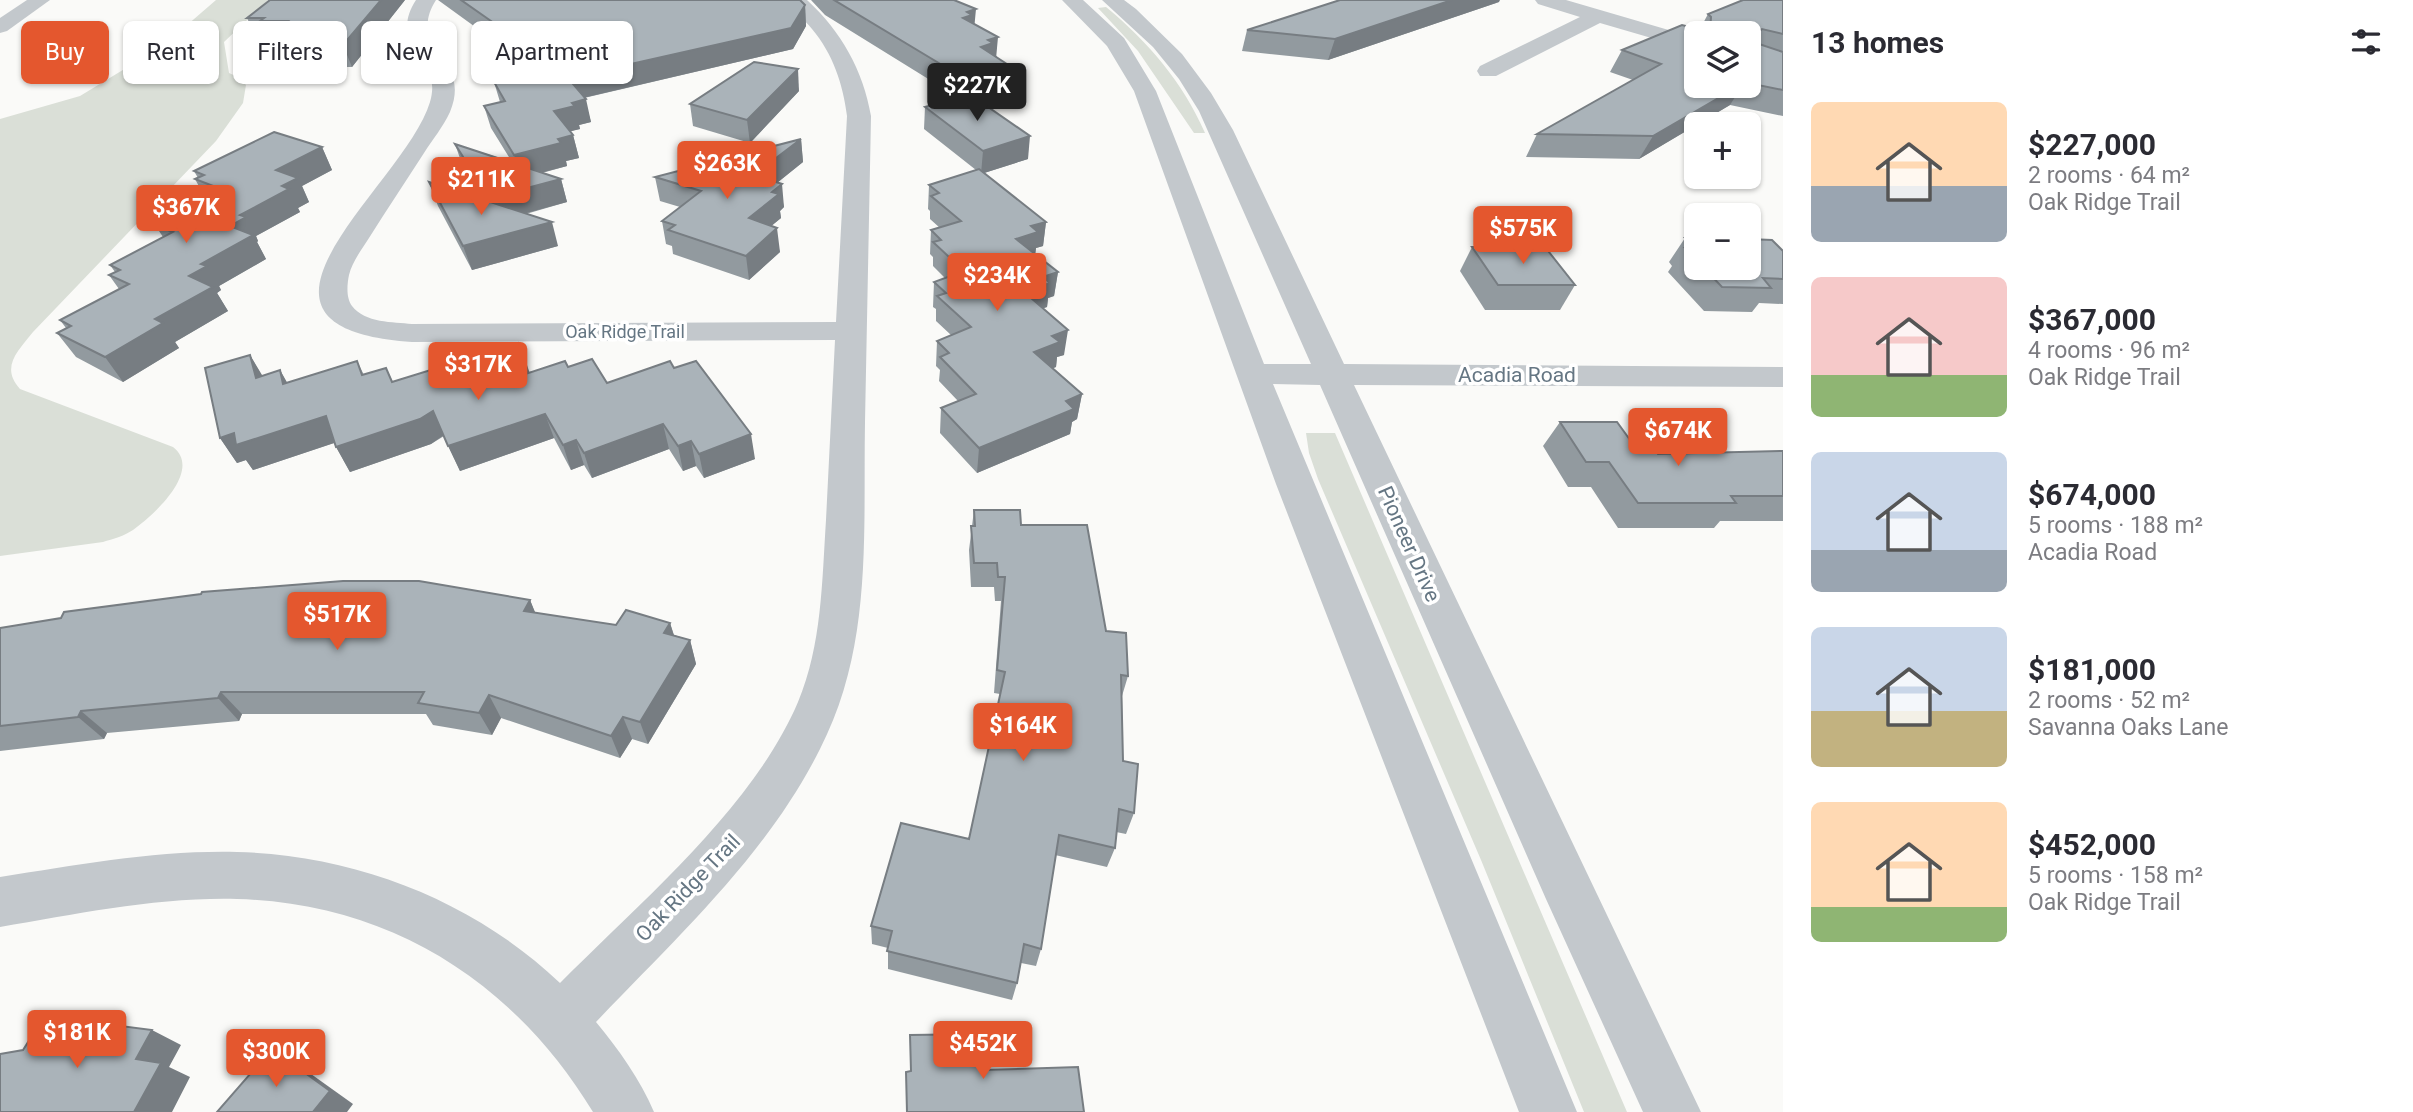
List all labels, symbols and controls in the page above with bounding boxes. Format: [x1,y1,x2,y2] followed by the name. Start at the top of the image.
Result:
[21,21,109,84] chip: Buy
[123,21,219,84] chip: Rent
[233,21,347,84] chip: Filters
[361,21,457,84] chip: New
[471,21,633,84] chip: Apartment
[1684,21,1761,280] map controls
[1684,21,1761,98] button: layers
[2347,23,2385,61] icon: filters
[1811,25,1944,60] text: 13 homes
[928,64,1026,123] pin: $227K
[943,72,1011,99] text: $227K
[1684,112,1761,189] button: +
[2028,127,2156,162] text: $227,000
[1867,130,1951,214] icon: home
[678,142,776,201] pin: $263K
[693,150,761,177] text: $263K
[432,158,530,217] pin: $211K
[2028,162,2190,189] text: 2 rooms · 64 m²
[447,166,515,193] text: $211K
[137,186,235,245] pin: $367K
[2028,189,2181,216] text: Oak Ridge Trail
[152,194,220,221] text: $367K
[1684,203,1761,280] button: −
[1474,206,1572,266] pin: $575K
[1489,215,1557,242] text: $575K
[948,254,1046,313] pin: $234K
[963,262,1031,289] text: $234K
[2028,302,2156,337] text: $367,000
[1867,305,1951,389] icon: home
[565,321,685,342] street label: Oak Ridge Trail
[2028,337,2190,364] text: 4 rooms · 96 m²
[429,342,527,402] pin: $317K
[444,351,512,378] text: $317K
[1458,363,1576,387] street label: Acadia Road
[2028,364,2181,391] text: Oak Ridge Trail
[1629,408,1727,468] pin: $674K
[1644,417,1712,444] text: $674K
[2028,477,2156,512] text: $674,000
[1867,480,1951,564] icon: home
[1373,483,1445,605] street label: Pioneer Drive
[2028,512,2203,539] text: 5 rooms · 188 m²
[2028,539,2157,566] text: Acadia Road
[288,592,386,652] pin: $517K
[303,601,371,628] text: $517K
[2028,652,2156,687] text: $181,000
[1867,655,1951,739] icon: home
[2028,687,2190,714] text: 2 rooms · 52 m²
[974,704,1072,763] pin: $164K
[989,712,1057,739] text: $164K
[2028,714,2228,741] text: Savanna Oaks Lane
[2028,827,2156,862] text: $452,000
[631,830,745,946] street label: Oak Ridge Trail
[1867,830,1951,914] icon: home
[2028,862,2203,889] text: 5 rooms · 158 m²
[2028,889,2181,916] text: Oak Ridge Trail
[28,1010,126,1070] pin: $181K
[43,1019,111,1046] text: $181K
[934,1021,1032,1081] pin: $452K
[227,1030,325,1089] pin: $300K
[949,1030,1017,1057] text: $452K
[242,1038,310,1065] text: $300K

